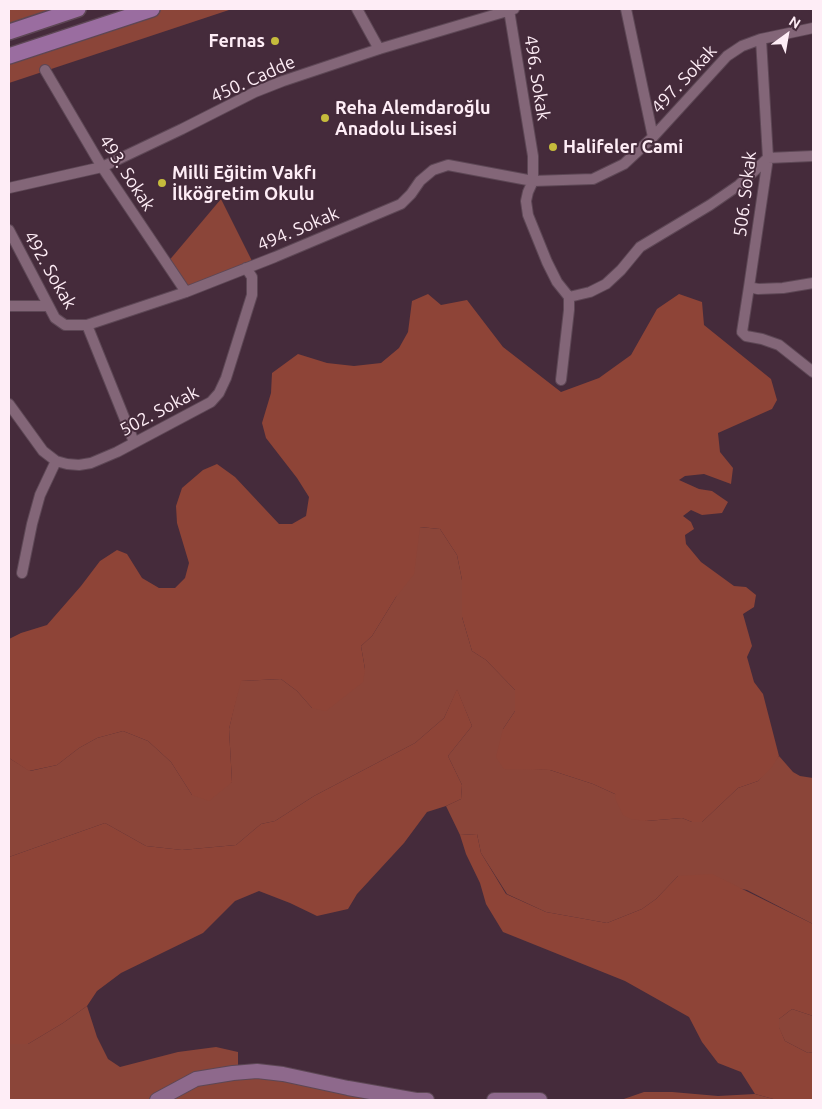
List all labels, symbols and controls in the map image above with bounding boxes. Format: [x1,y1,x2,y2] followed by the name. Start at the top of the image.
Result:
[762,10,812,60] north arrow
[786,13,804,32] text: N
[208,30,265,52] place label: Fernas
[520,34,554,122] street label: 496. Sokak
[269,35,281,47] marker: Fernas
[647,40,721,118] street label: 497. Sokak
[207,51,299,107] street label: 450. Cadde
[335,97,491,140] place label: Reha Alemdaroğlu Anadolu Lisesi
[319,112,331,124] marker: Reha Alemdaroğlu Anadolu Lisesi
[94,131,160,215] street label: 493. Sokak
[563,136,683,158] place label: Halifeler Cami
[547,141,559,153] marker: Halifeler Cami
[729,150,761,238] street label: 506. Sokak
[172,162,316,204] place label: Milli Eğitim Vakfı İlköğretim Okulu
[156,177,168,189] marker: Milli Eğitim Vakfı İlköğretim Okulu
[254,202,342,256] street label: 494. Sokak
[19,227,81,313] street label: 492. Sokak
[116,381,202,441] street label: 502. Sokak

